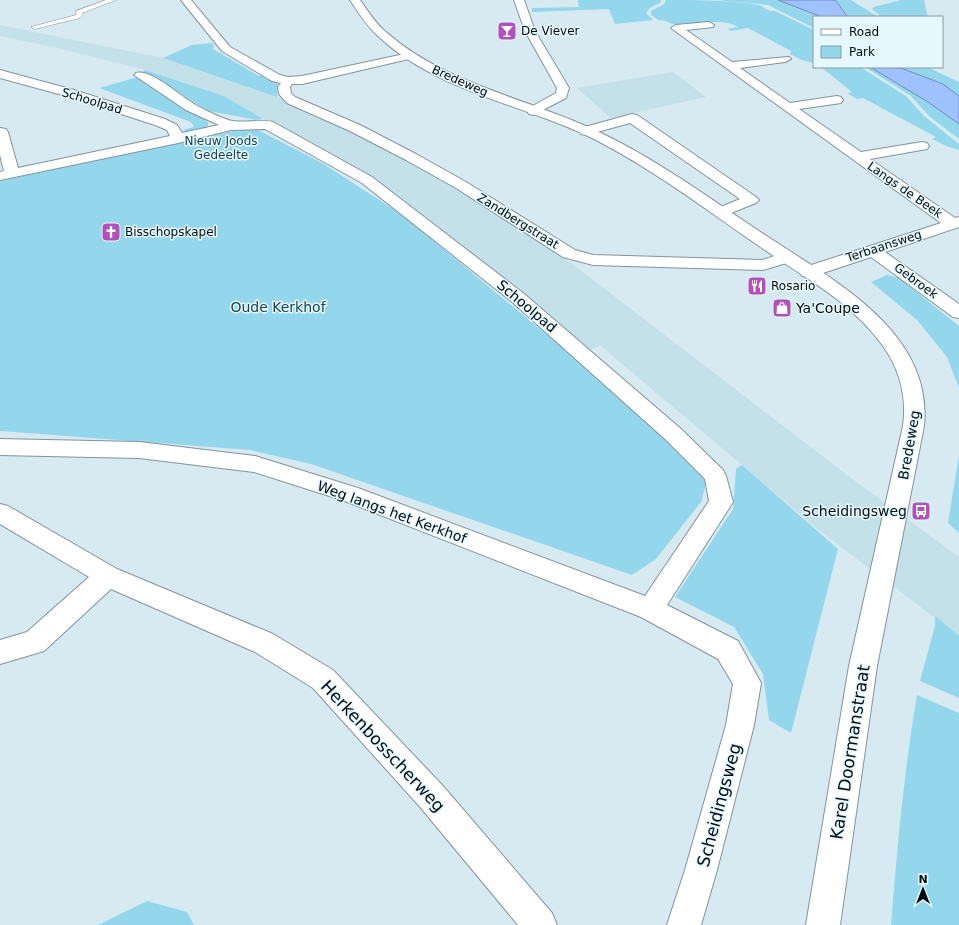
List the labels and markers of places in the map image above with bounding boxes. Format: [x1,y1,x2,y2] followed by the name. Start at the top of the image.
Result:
[496,20,518,42] bar icon: De Viever
[521,24,580,38] place label: De Viever
[100,221,122,243] church icon: Bisschopskapel
[125,225,217,239] place label: Bisschopskapel
[746,275,768,297] restaurant icon: Rosario
[771,279,815,293] place label: Rosario
[771,297,793,319] shop icon: Ya'Coupe
[795,300,860,316] place label: Ya'Coupe
[910,500,932,522] bus stop icon: Scheidingsweg
[802,503,907,519] place label: Scheidingsweg

